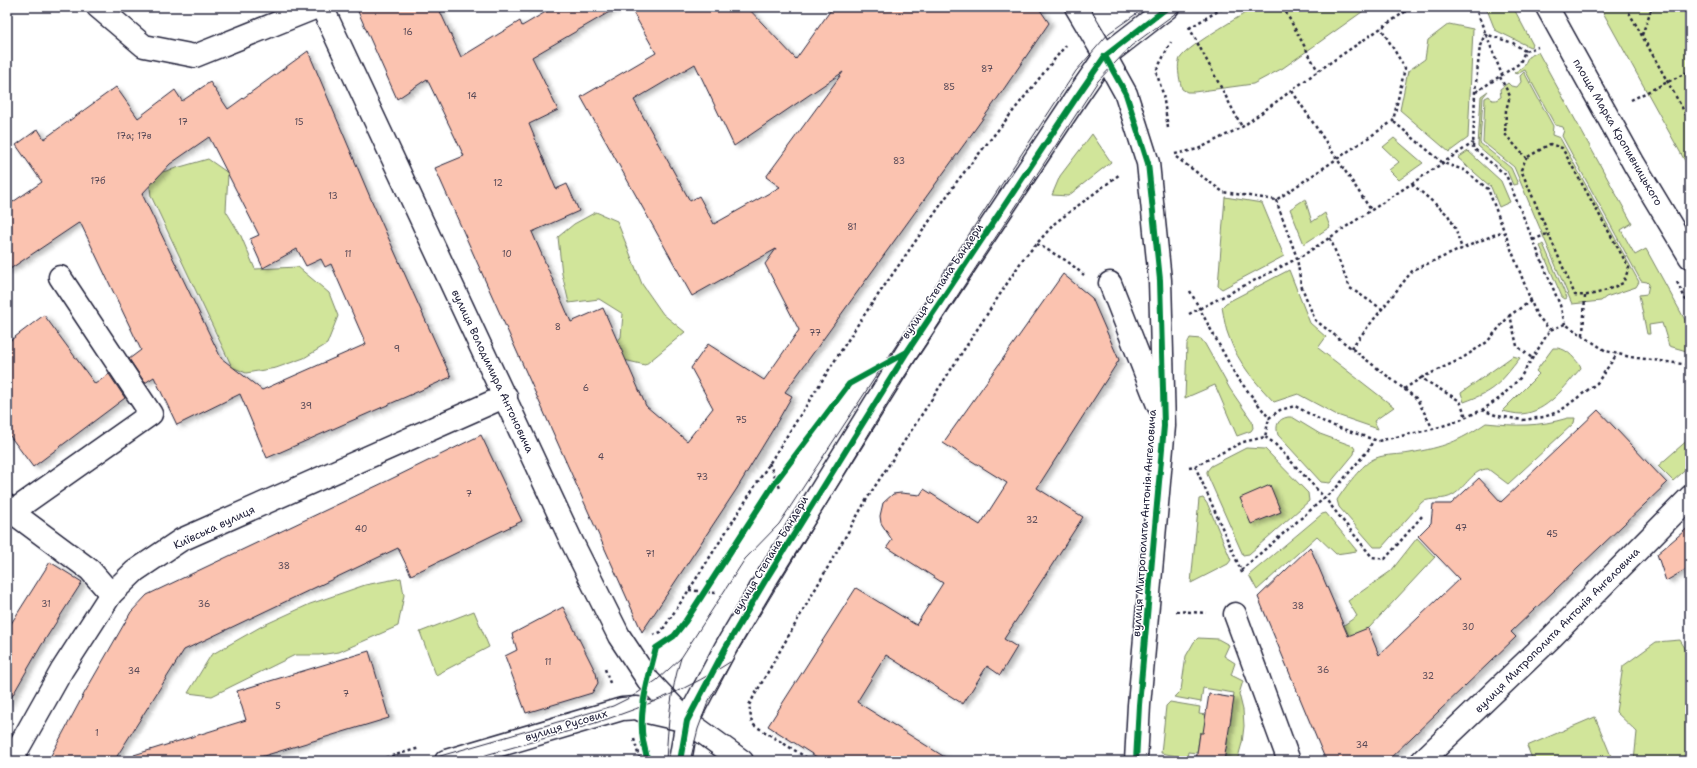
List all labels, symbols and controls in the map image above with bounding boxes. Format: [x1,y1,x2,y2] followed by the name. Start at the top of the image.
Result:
[403,26,413,38] house number: 16
[1569,56,1666,209] street label: площа Марка Кропивницького
[981,63,993,75] house number: 87
[943,81,955,93] house number: 85
[467,90,477,102] house number: 14
[178,116,188,128] house number: 17
[294,116,304,128] house number: 15
[117,130,152,142] house number: 17а; 17в
[893,155,905,167] house number: 83
[90,175,106,187] house number: 17б
[493,177,503,189] house number: 12
[328,190,338,202] house number: 13
[847,221,857,233] house number: 81
[898,221,987,342] street label: вулиця Степана Бандери
[344,248,352,260] house number: 11
[502,248,512,260] house number: 10
[448,287,537,456] street label: вулиця Володимира Антоновича
[555,321,561,333] house number: 8
[809,327,821,339] house number: 77
[394,343,400,355] house number: 9
[583,382,589,394] house number: 6
[300,400,312,412] house number: 39
[1129,409,1160,637] street label: вулиця Митрополита Антонія Ангеловича
[735,414,747,426] house number: 75
[598,451,604,463] house number: 4
[696,471,708,483] house number: 73
[466,488,472,500] house number: 7
[729,493,812,618] street label: вулиця Степана Бандери
[171,502,257,553] street label: Київська вулиця
[1026,514,1038,526] house number: 32
[1455,522,1467,534] house number: 47
[355,523,367,535] house number: 40
[1546,528,1558,540] house number: 45
[1471,544,1643,716] street label: вулиця Митрополита Антонія Ангеловича
[645,548,655,560] house number: 71
[278,560,290,572] house number: 38
[41,598,51,610] house number: 31
[198,598,210,610] house number: 36
[1292,600,1304,612] house number: 38
[1462,621,1474,633] house number: 30
[544,656,552,668] house number: 11
[1317,664,1329,676] house number: 36
[128,665,140,677] house number: 34
[1422,670,1434,682] house number: 32
[343,688,349,700] house number: 7
[275,700,281,712] house number: 5
[523,706,609,745] street label: вулиця Русових
[95,727,99,739] house number: 1
[1356,739,1368,751] house number: 34

